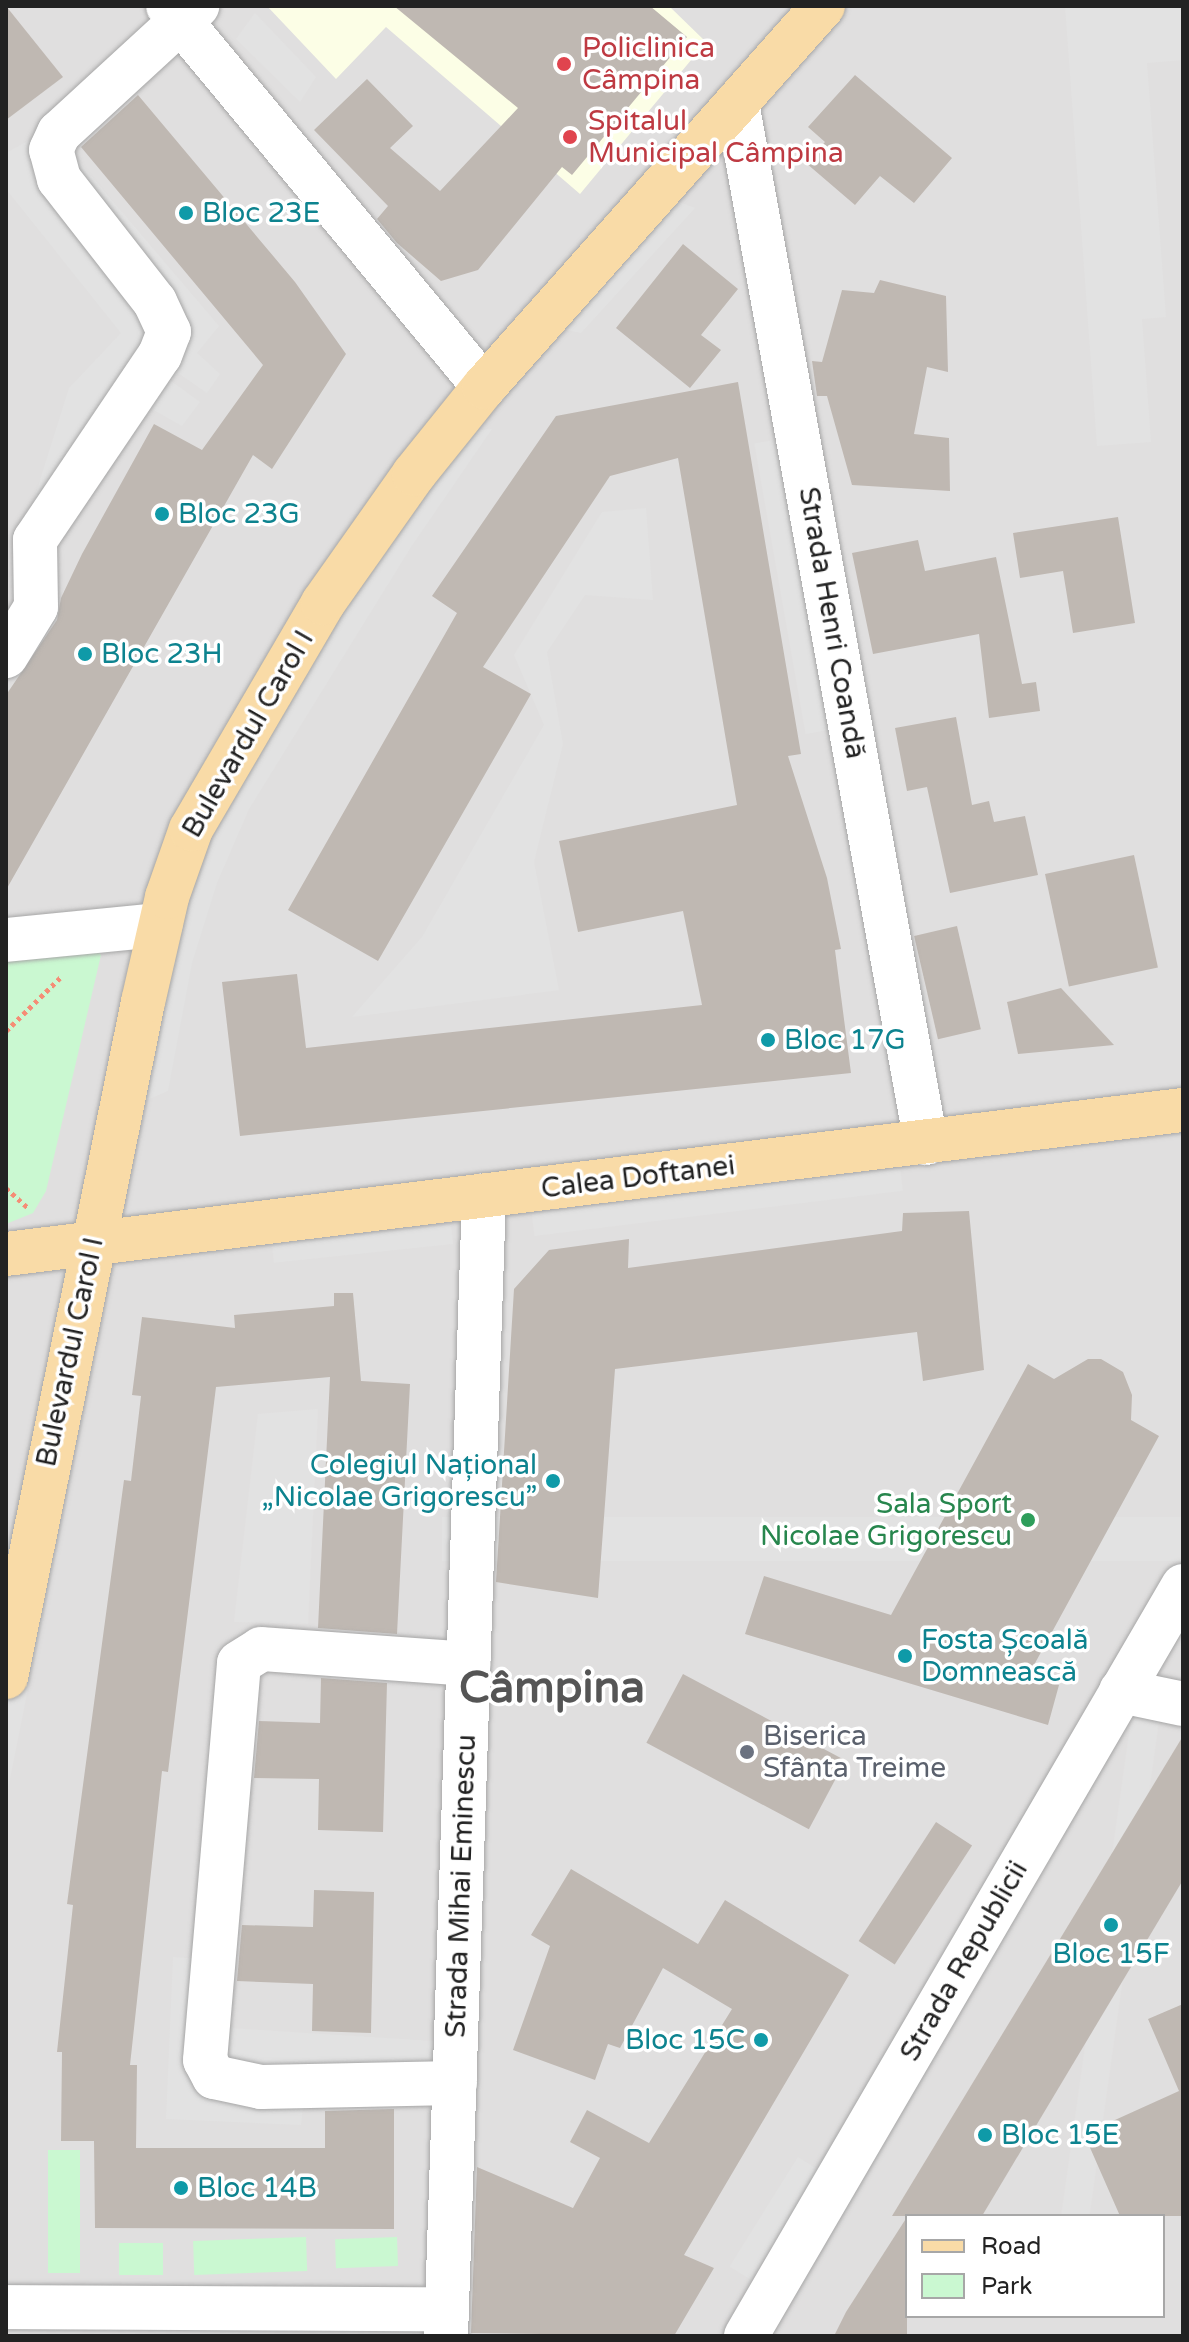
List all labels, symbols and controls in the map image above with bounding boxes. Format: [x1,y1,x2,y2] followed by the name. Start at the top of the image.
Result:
[582,31,715,97] place label: Policlinica Câmpina
[553,53,575,75] marker: Policlinica Câmpina
[588,104,844,170] place label: Spitalul Municipal Câmpina
[559,126,581,148] marker: Spitalul Municipal Câmpina
[202,196,320,230] place label: Bloc 23E
[177,204,195,222] marker: Bloc 23E
[792,485,872,761] street label: Strada Henri Coandă
[178,497,300,531] place label: Bloc 23G
[153,505,171,523] marker: Bloc 23G
[175,625,321,843] street label: Bulevardul Carol I
[101,637,223,671] place label: Bloc 23H
[76,645,94,663] marker: Bloc 23H
[784,1023,906,1057] place label: Bloc 17G
[759,1031,777,1049] marker: Bloc 17G
[539,1148,737,1206] street label: Calea Doftanei
[29,1234,111,1470] street label: Bulevardul Carol I
[262,1448,537,1514] place label: Colegiul Național „Nicolae Grigorescu”
[544,1472,562,1490] marker: Colegiul Național „Nicolae Grigorescu”
[760,1487,1012,1553] place label: Sala Sport Nicolae Grigorescu
[1019,1511,1037,1529] marker: Sala Sport Nicolae Grigorescu
[921,1623,1088,1689] place label: Fosta Școală Domnească
[896,1647,914,1665] marker: Fosta Școală Domnească
[459,1663,645,1715] district label: Câmpina
[763,1719,946,1785] place label: Biserica Sfânta Treime
[439,1734,483,2038] street label: Strada Mihai Eminescu
[738,1743,756,1761] marker: Biserica Sfânta Treime
[893,1855,1035,2067] street label: Strada Republicii
[1102,1916,1120,1934] marker: Bloc 15F
[1052,1937,1170,1971] place label: Bloc 15F
[625,2023,745,2057] place label: Bloc 15C
[752,2031,770,2049] marker: Bloc 15C
[1001,2118,1119,2152] place label: Bloc 15E
[976,2126,994,2144] marker: Bloc 15E
[197,2171,317,2205] place label: Bloc 14B
[172,2179,190,2197] marker: Bloc 14B
[905,2214,1165,2318] legend
[981,2232,1041,2261] text: Road
[981,2272,1032,2301] text: Park

